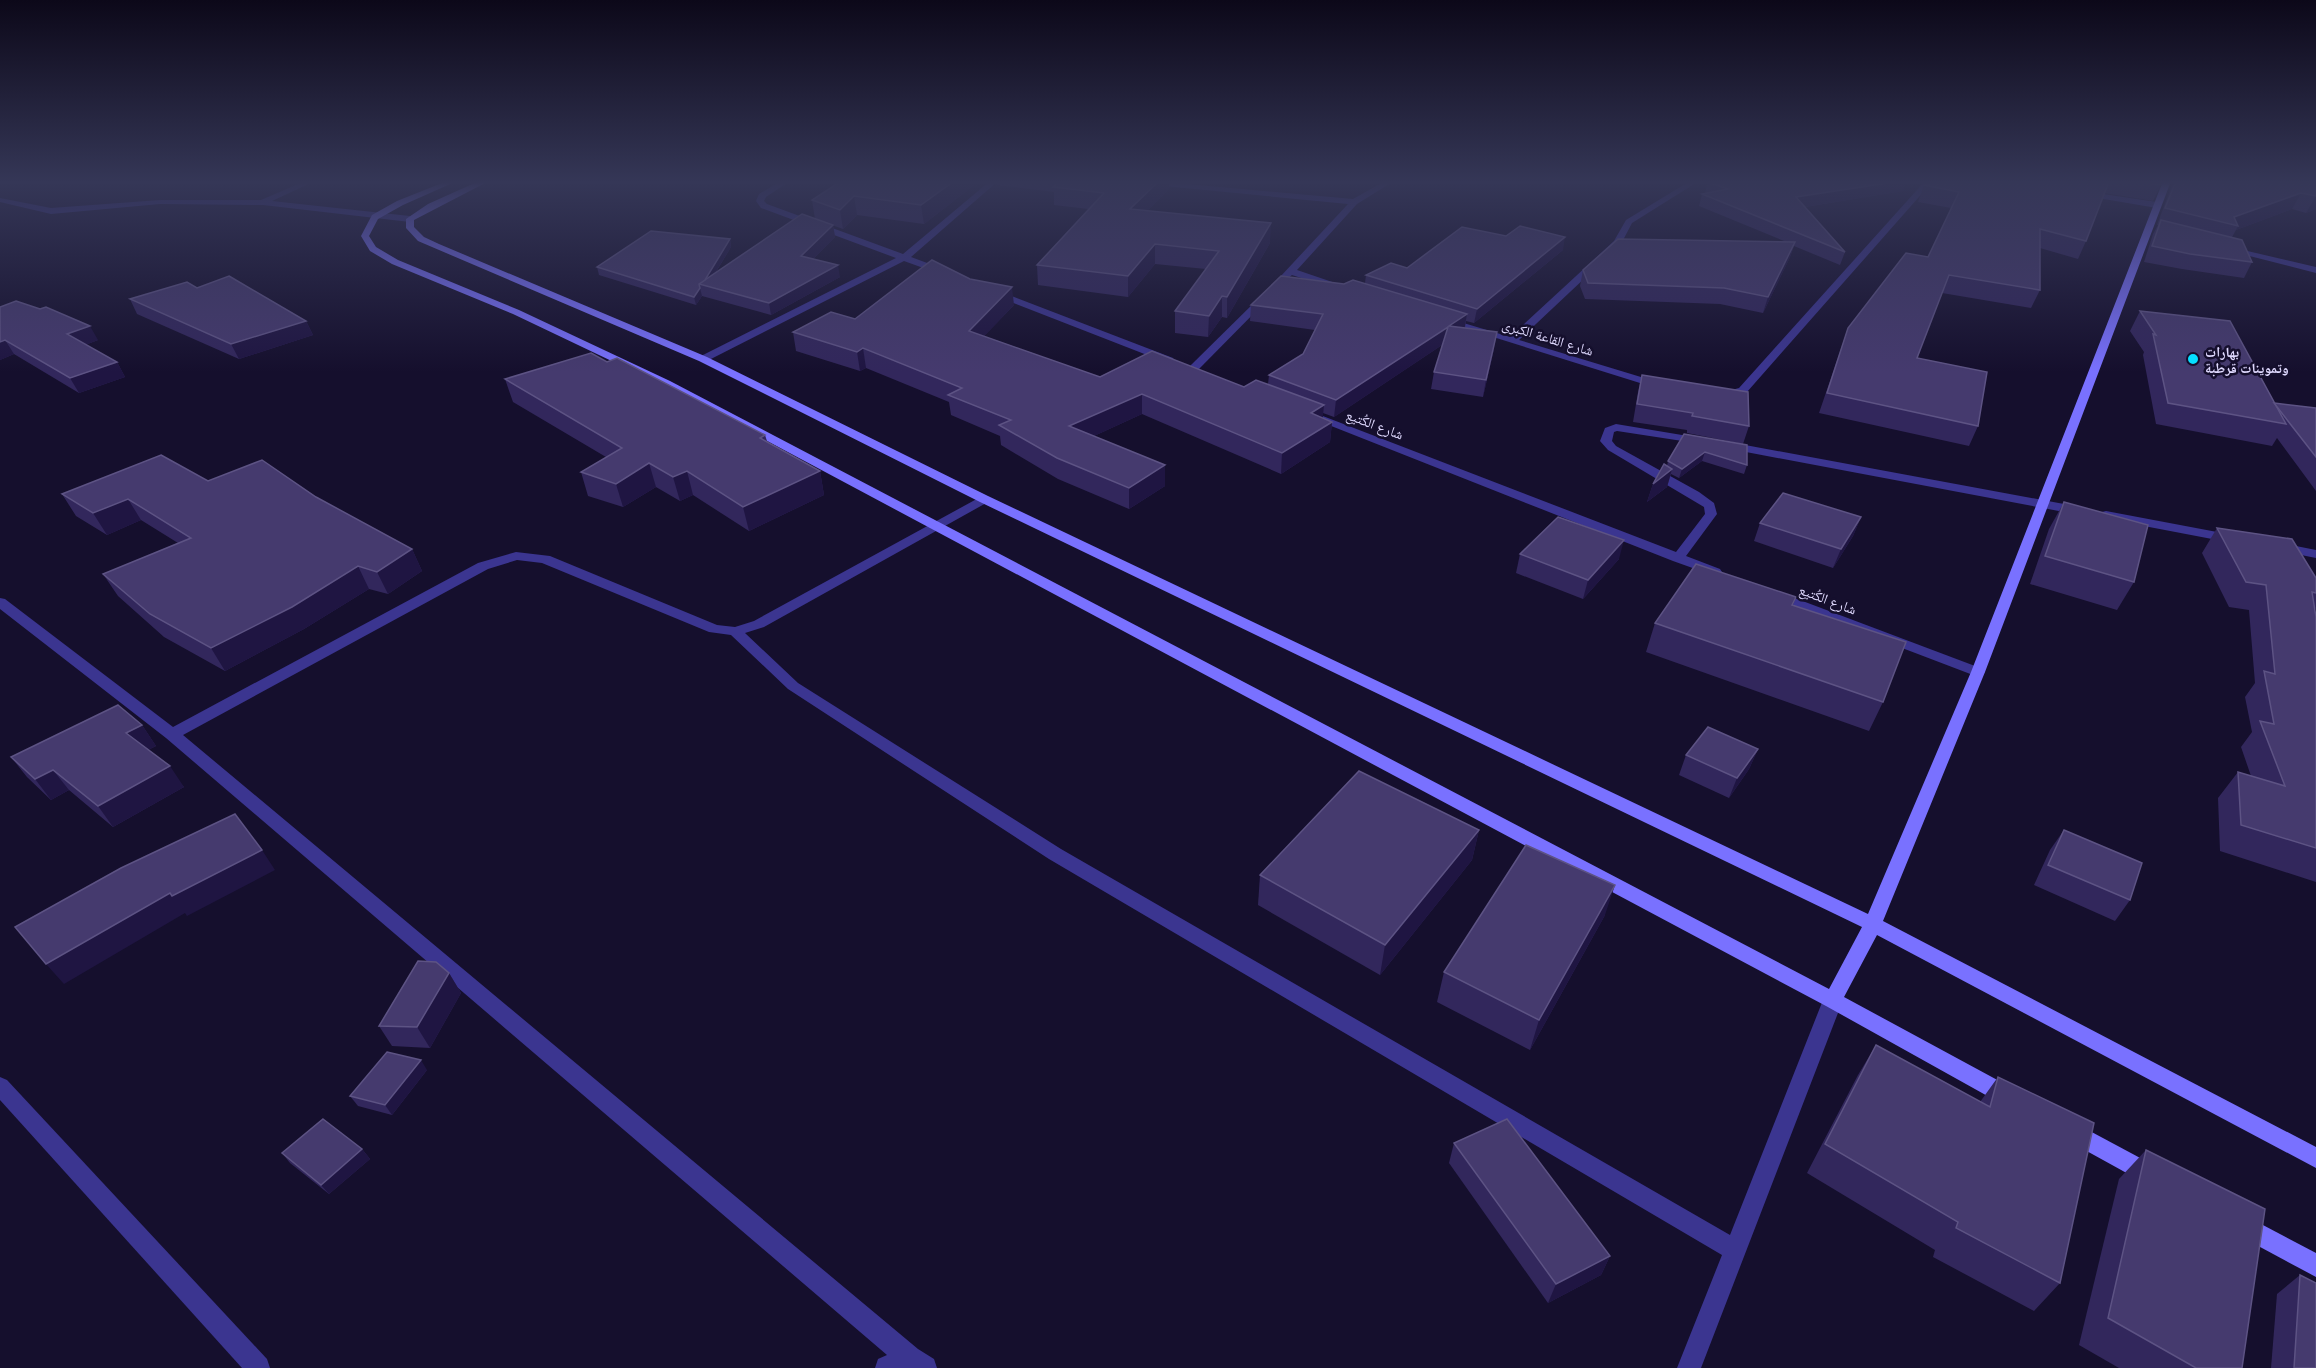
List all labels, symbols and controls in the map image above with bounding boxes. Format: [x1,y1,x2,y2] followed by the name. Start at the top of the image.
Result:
[1500,315,1596,361] street label: شارع القاعة الكبرى
[2205,343,2289,376] place label: بهارات وتموينات قرطبة
[2186,352,2200,366] marker: بهارات وتموينات قرطبة
[1343,405,1406,445] street label: شارع الكُتيع
[1796,580,1859,620] street label: شارع الكُتيع

